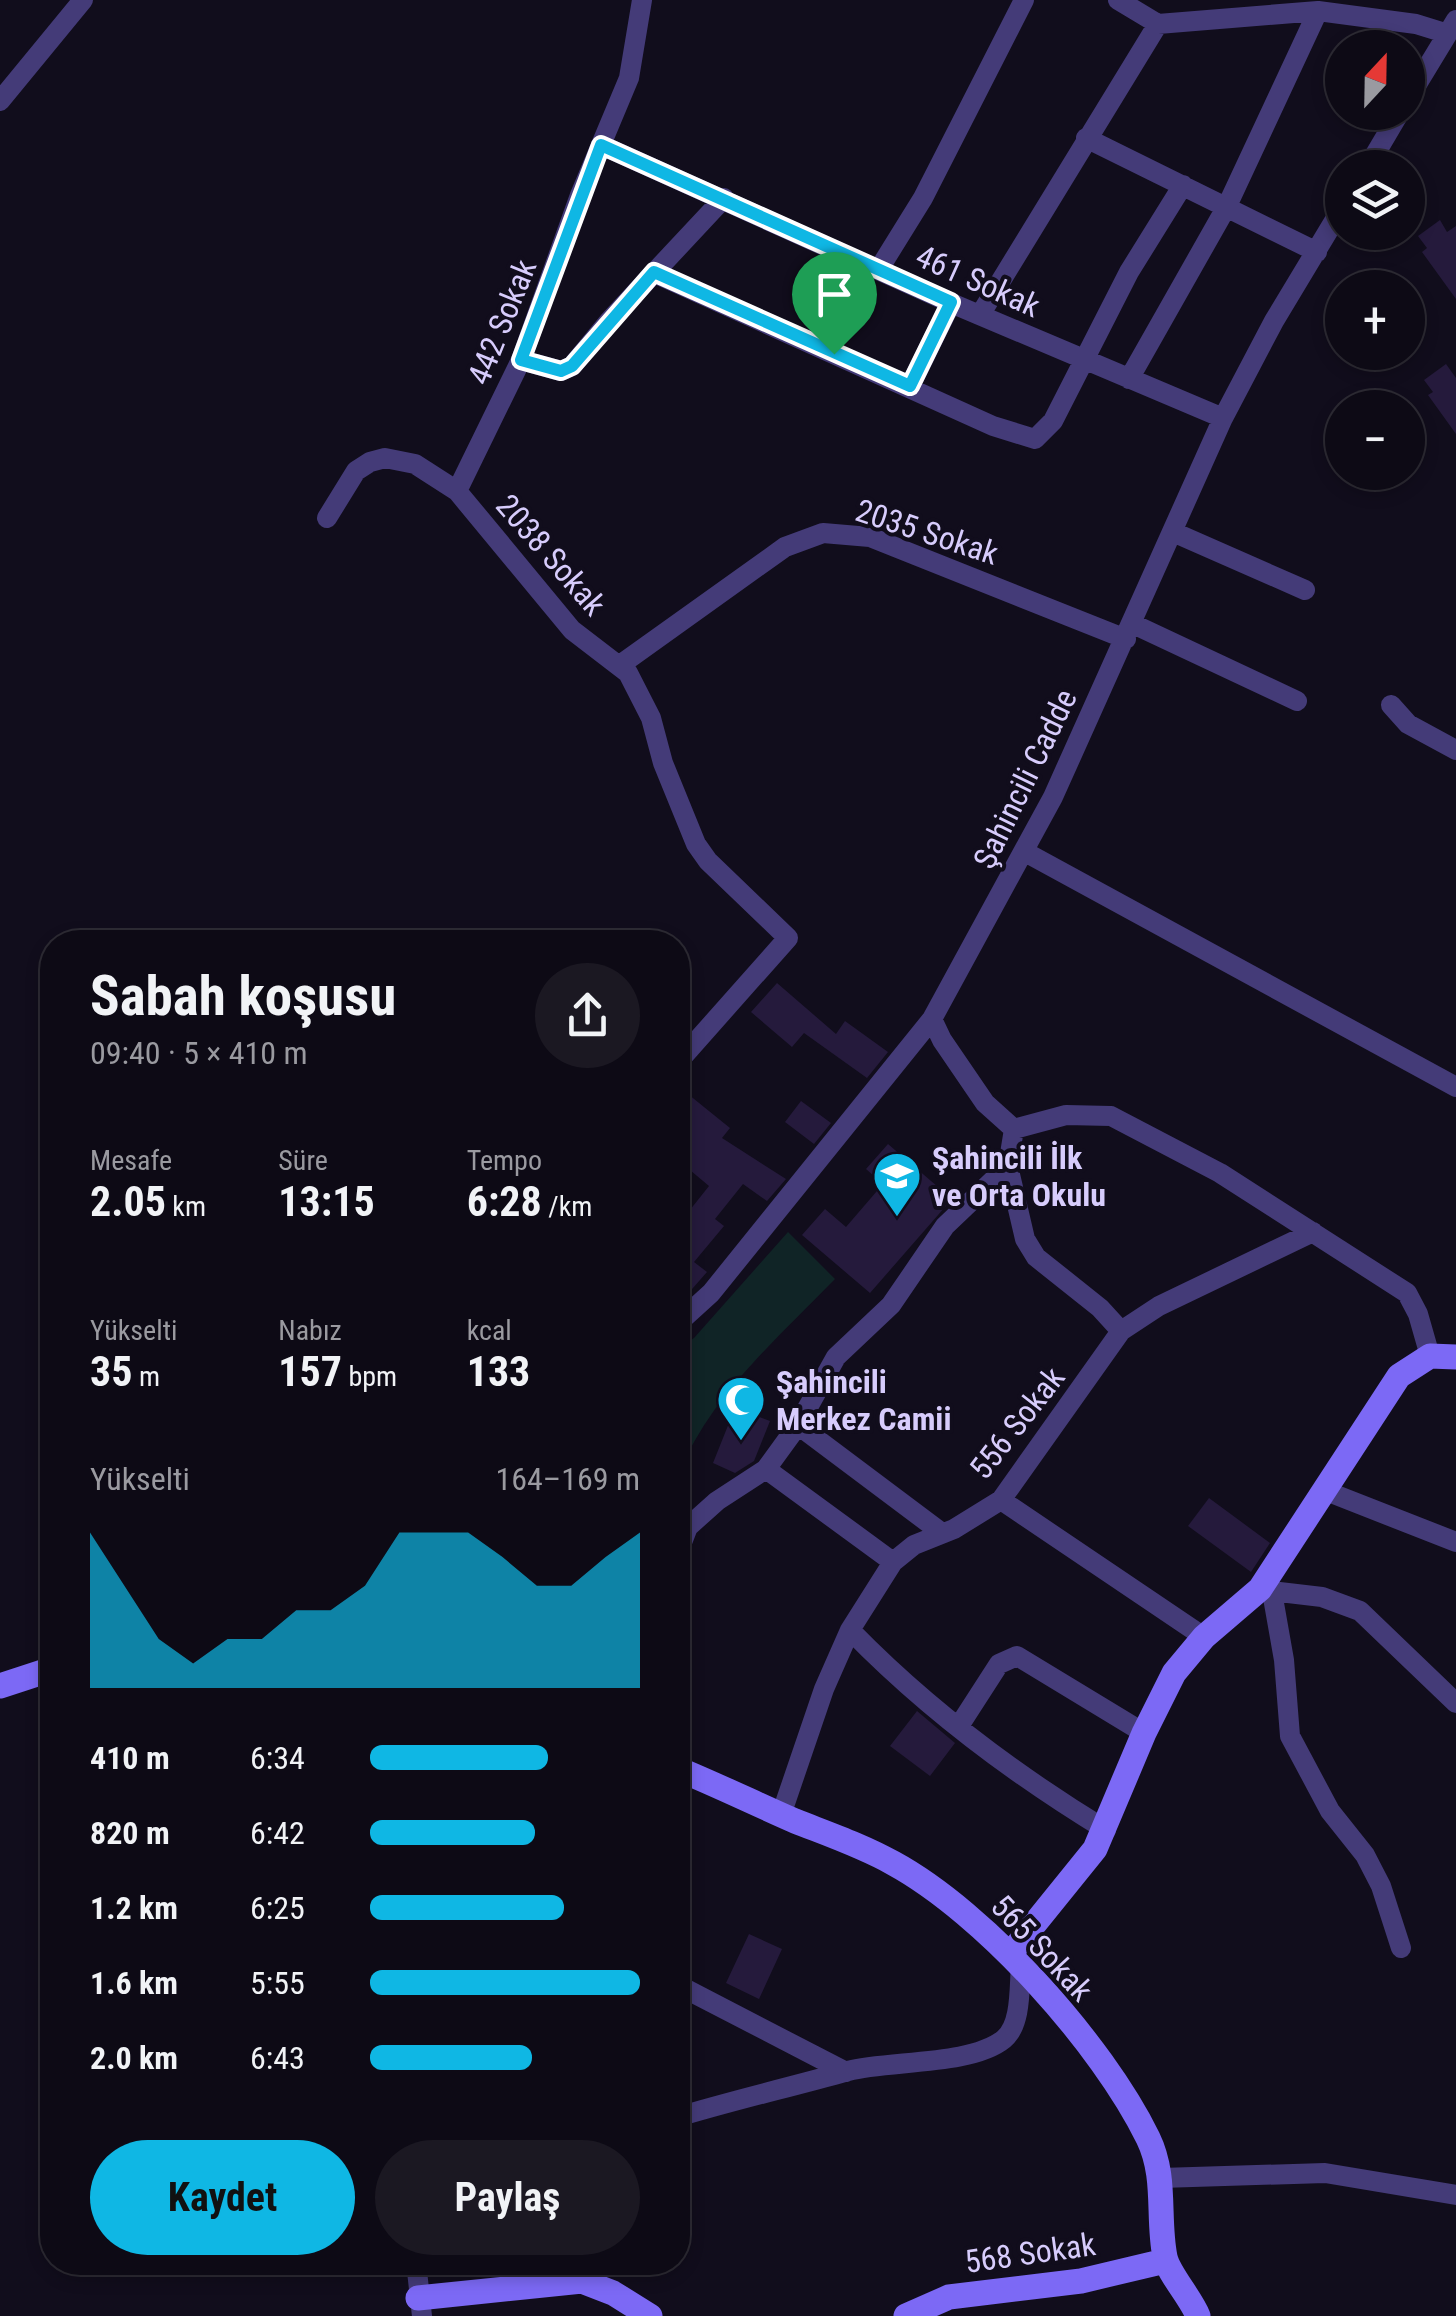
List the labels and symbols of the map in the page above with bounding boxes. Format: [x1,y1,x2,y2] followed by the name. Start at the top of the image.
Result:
[1325,30,1425,130] north arrow
[910,237,1046,325] street label: 461 Sokak
[792,252,877,355] pin
[460,253,544,390] street label: 442 Sokak
[488,487,614,624] street label: 2038 Sokak
[851,491,1003,573] street label: 2035 Sokak
[965,683,1085,875] street label: Şahincili Cadde
[932,1139,1106,1214] place label: Şahincili İlk ve Orta Okulu
[871,1150,923,1218] school or university icon: Şahincili İlk ve Orta Okulu
[962,1359,1073,1487] street label: 556 Sokak
[776,1363,951,1438] place label: Şahincili Merkez Camii
[715,1374,767,1442] mosque icon: Şahincili Merkez Camii
[983,1887,1101,2009] street label: 565 Sokak
[962,2225,1098,2281] street label: 568 Sokak

